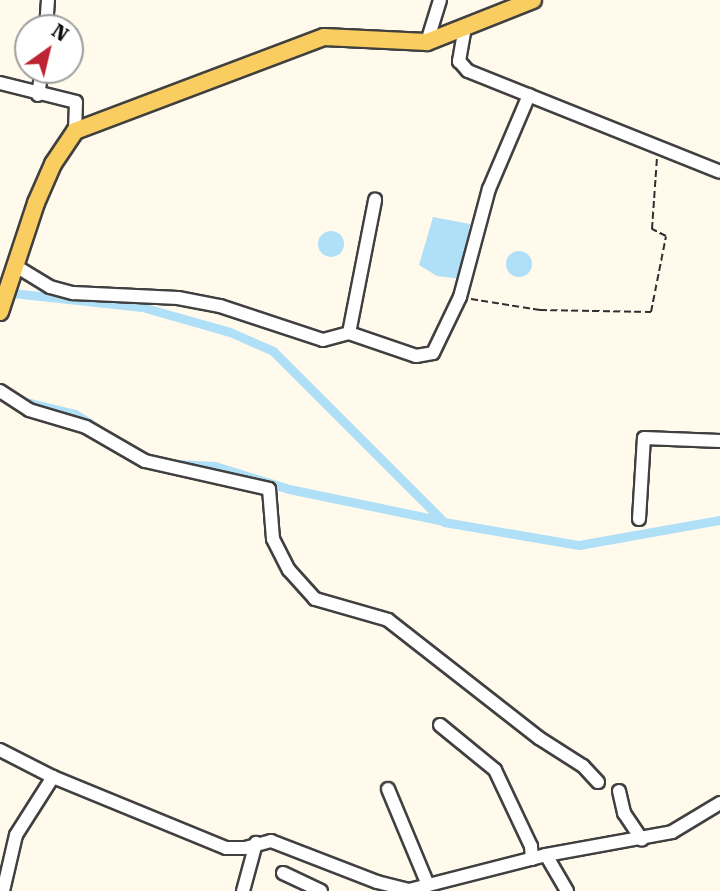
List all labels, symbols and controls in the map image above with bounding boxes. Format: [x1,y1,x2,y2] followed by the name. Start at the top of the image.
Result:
[14,14,84,84] north arrow
[47,19,72,46] text: N

